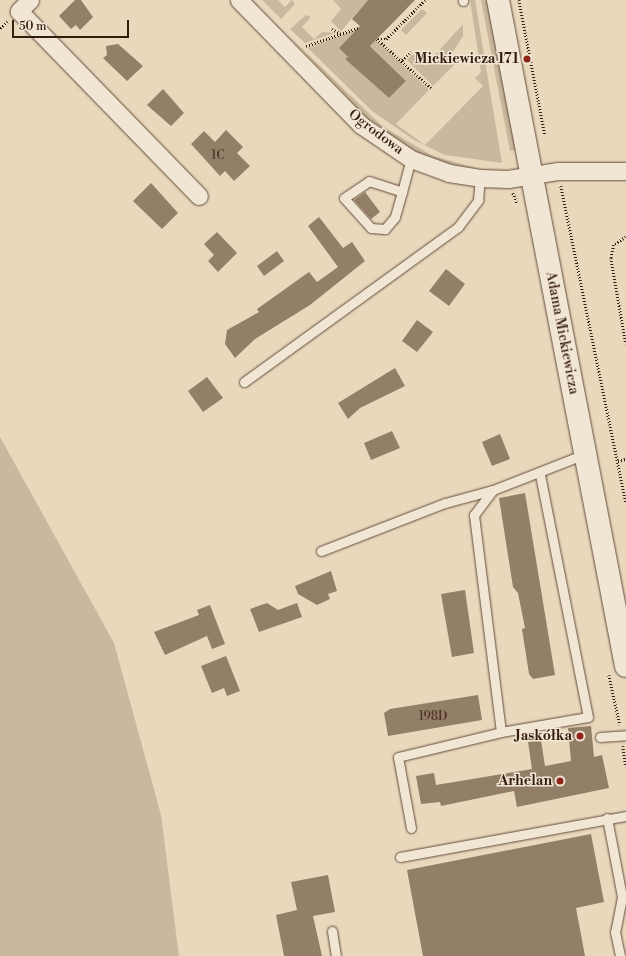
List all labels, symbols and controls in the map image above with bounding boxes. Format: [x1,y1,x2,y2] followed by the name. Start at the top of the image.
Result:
[14,12,131,38] scale bar
[19,19,47,34] text: 50 m
[415,51,519,67] place label: Mickiewicza 171
[522,54,532,64] marker: Mickiewicza 171
[345,106,407,158] street label: Ogrodowa
[211,149,225,163] house number: 1C
[542,270,582,396] street label: Adama Mickiewicza
[419,710,447,724] house number: 198D
[515,728,572,744] place label: Jaskółka
[575,731,585,741] marker: Jaskółka
[498,773,552,789] place label: Arhelan
[555,776,565,786] marker: Arhelan

